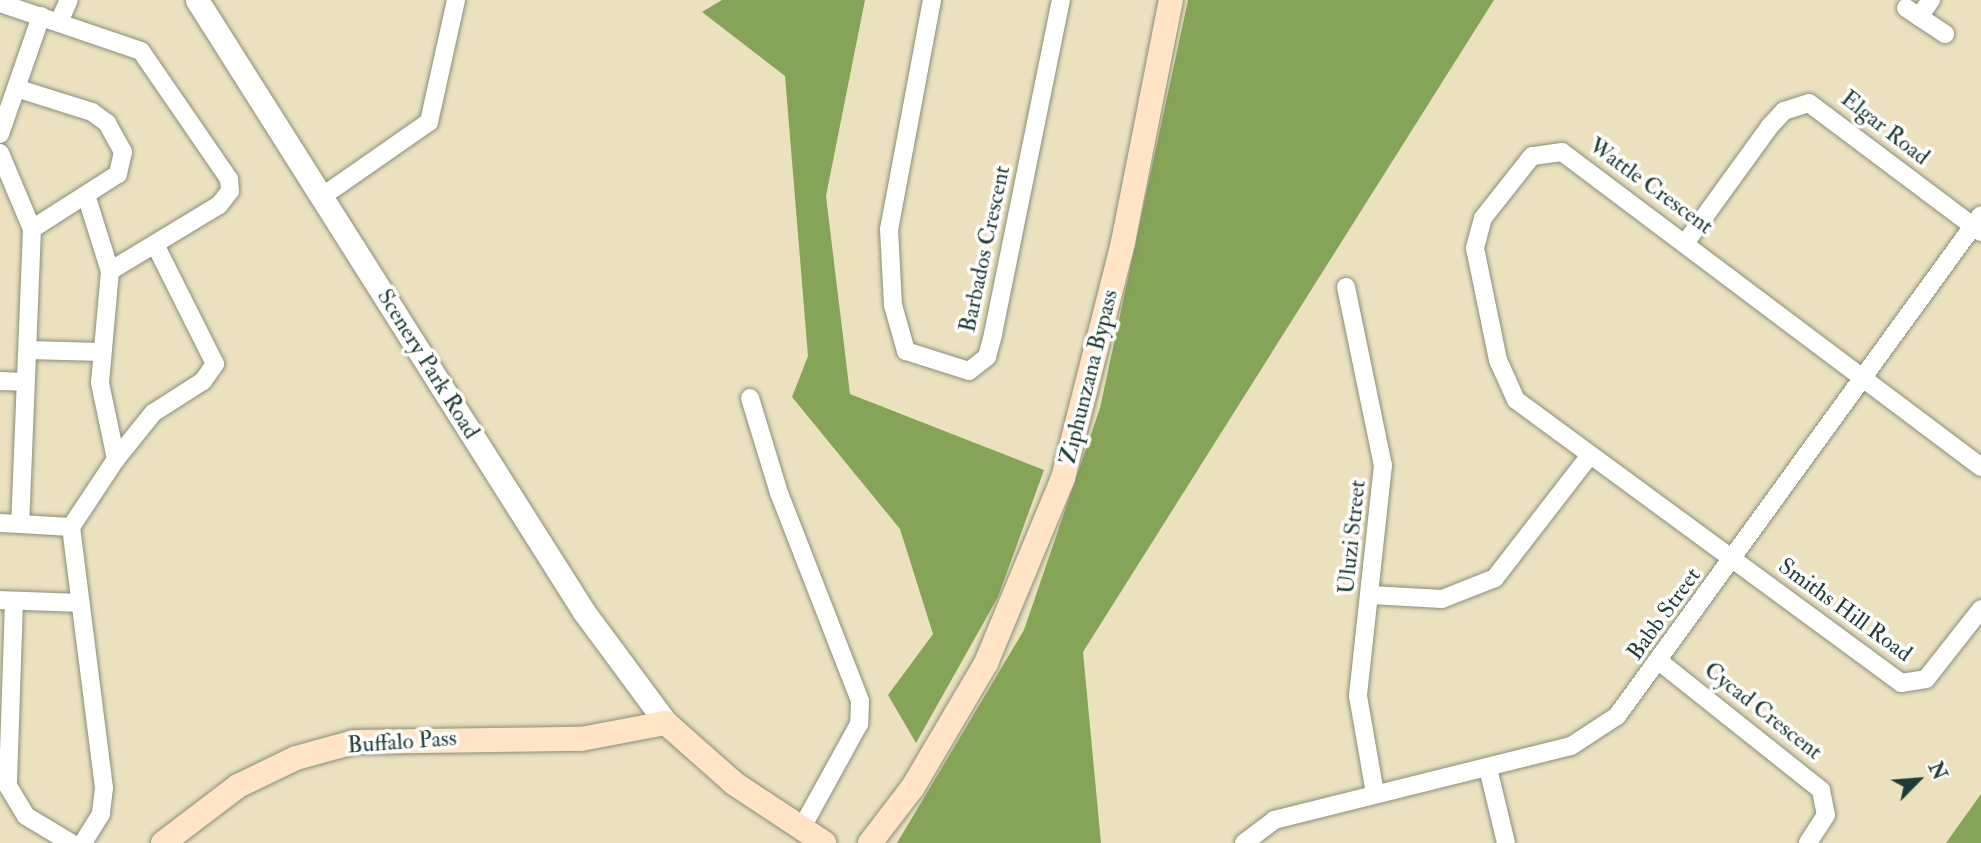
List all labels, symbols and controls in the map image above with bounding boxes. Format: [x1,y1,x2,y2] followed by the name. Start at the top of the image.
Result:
[1835,85,1935,171] street label: Elgar Road
[1584,132,1718,240] street label: Wattle Crescent
[954,163,1016,335] street label: Barbados Crescent
[371,284,485,444] street label: Scenery Park Road
[1054,287,1124,467] street label: Ziphunzana Bypass
[1332,479,1372,595] street label: Uluzi Street
[1773,552,1917,668] street label: Smiths Hill Road
[1621,562,1707,666] street label: Babb Street
[1698,656,1828,766] street label: Cycad Crescent
[346,724,458,760] street label: Buffalo Pass
[1883,745,1953,815] north arrow
[1923,758,1952,784] text: N

